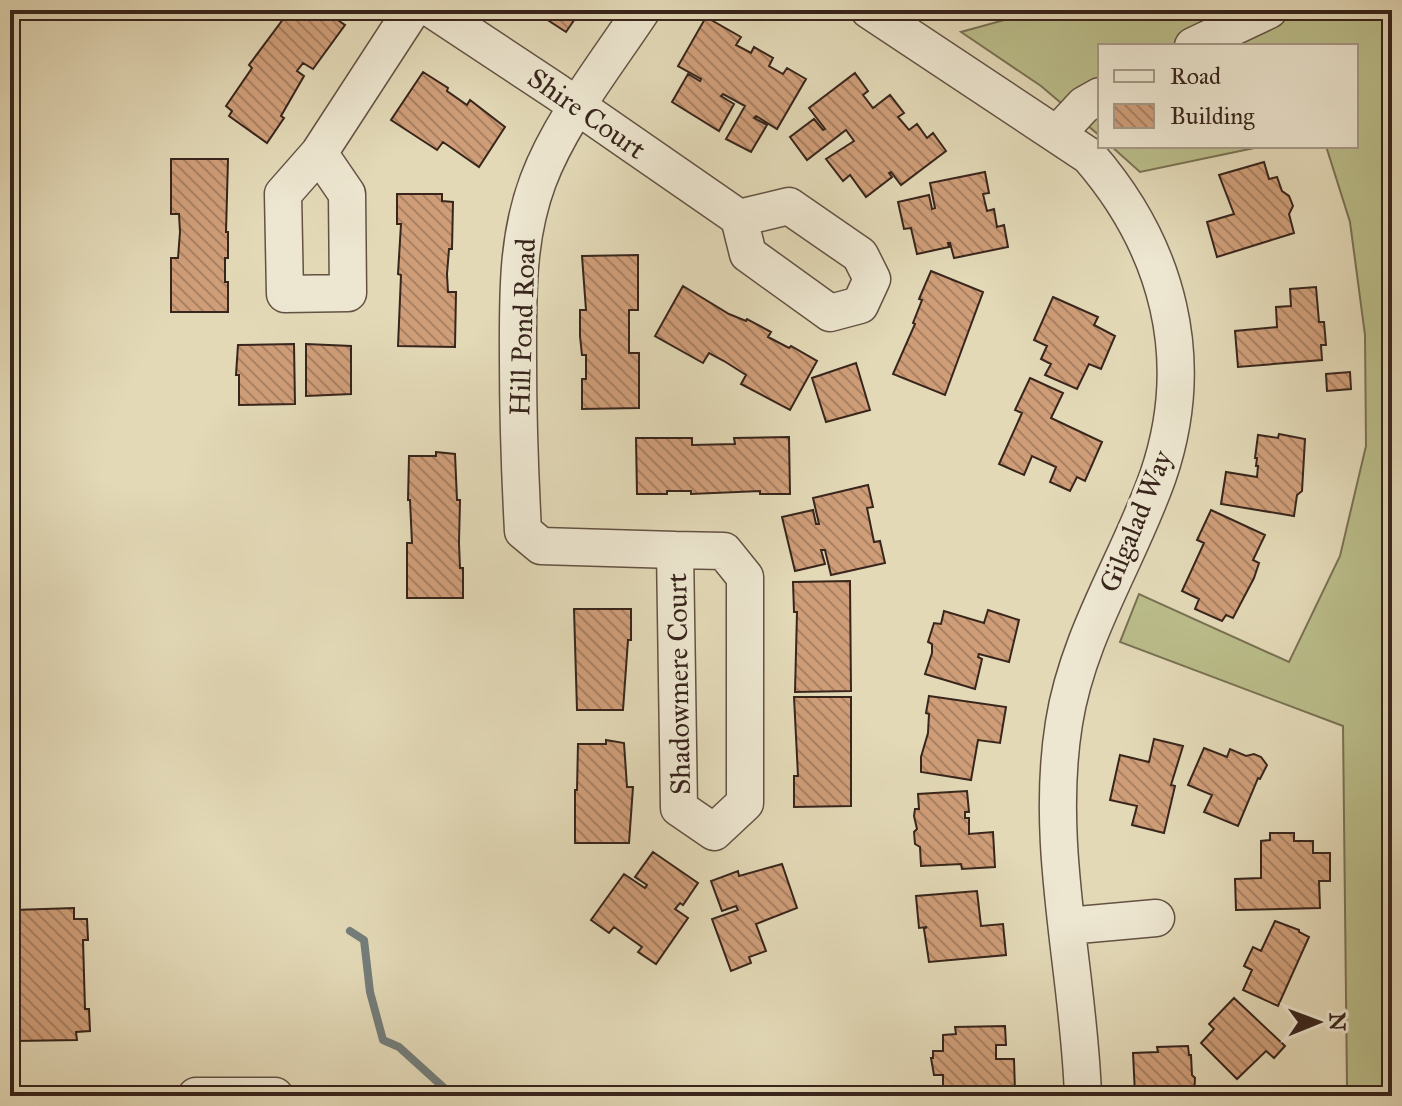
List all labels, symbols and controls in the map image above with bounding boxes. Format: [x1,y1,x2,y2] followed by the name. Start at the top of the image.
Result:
[1098,44,1358,148] legend
[521,60,653,167] street label: Shire Court
[1170,61,1221,91] text: Road
[1170,101,1255,131] text: Building
[502,238,543,416] street label: Hill Pond Road
[1091,444,1180,597] street label: Gilgalad Way
[659,573,698,795] street label: Shadowmere Court
[1278,982,1358,1062] north arrow
[1324,1012,1351,1032] text: N

